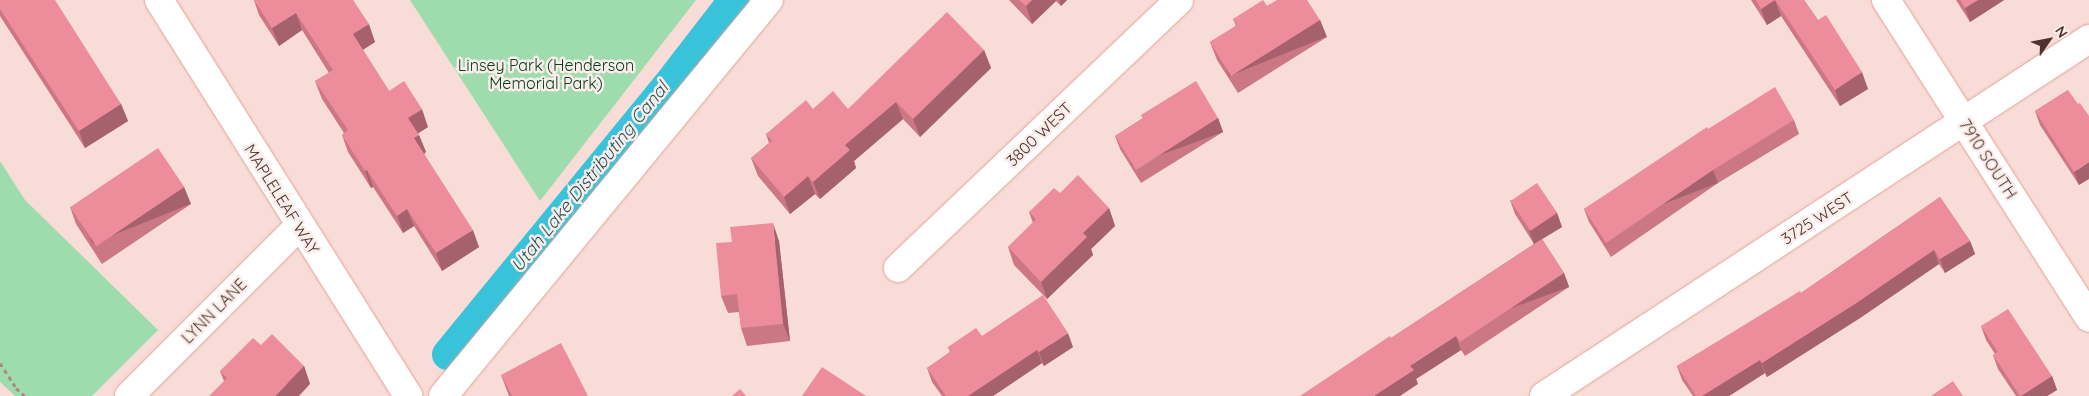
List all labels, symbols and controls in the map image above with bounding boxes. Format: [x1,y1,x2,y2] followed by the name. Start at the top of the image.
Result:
[2024,15,2074,65] north arrow
[2051,23,2072,41] text: N
[458,55,634,93] park label: Linsey Park (Henderson Memorial Park)
[507,78,673,276] water label: Utah Lake Distributing Canal
[1002,98,1076,170] street label: 3800 WEST
[1955,116,2021,202] street label: 7910 SOUTH
[241,141,323,257] street label: MAPLELEAF WAY
[1777,188,1857,248] street label: 3725 WEST
[178,275,250,347] street label: LYNN LANE

